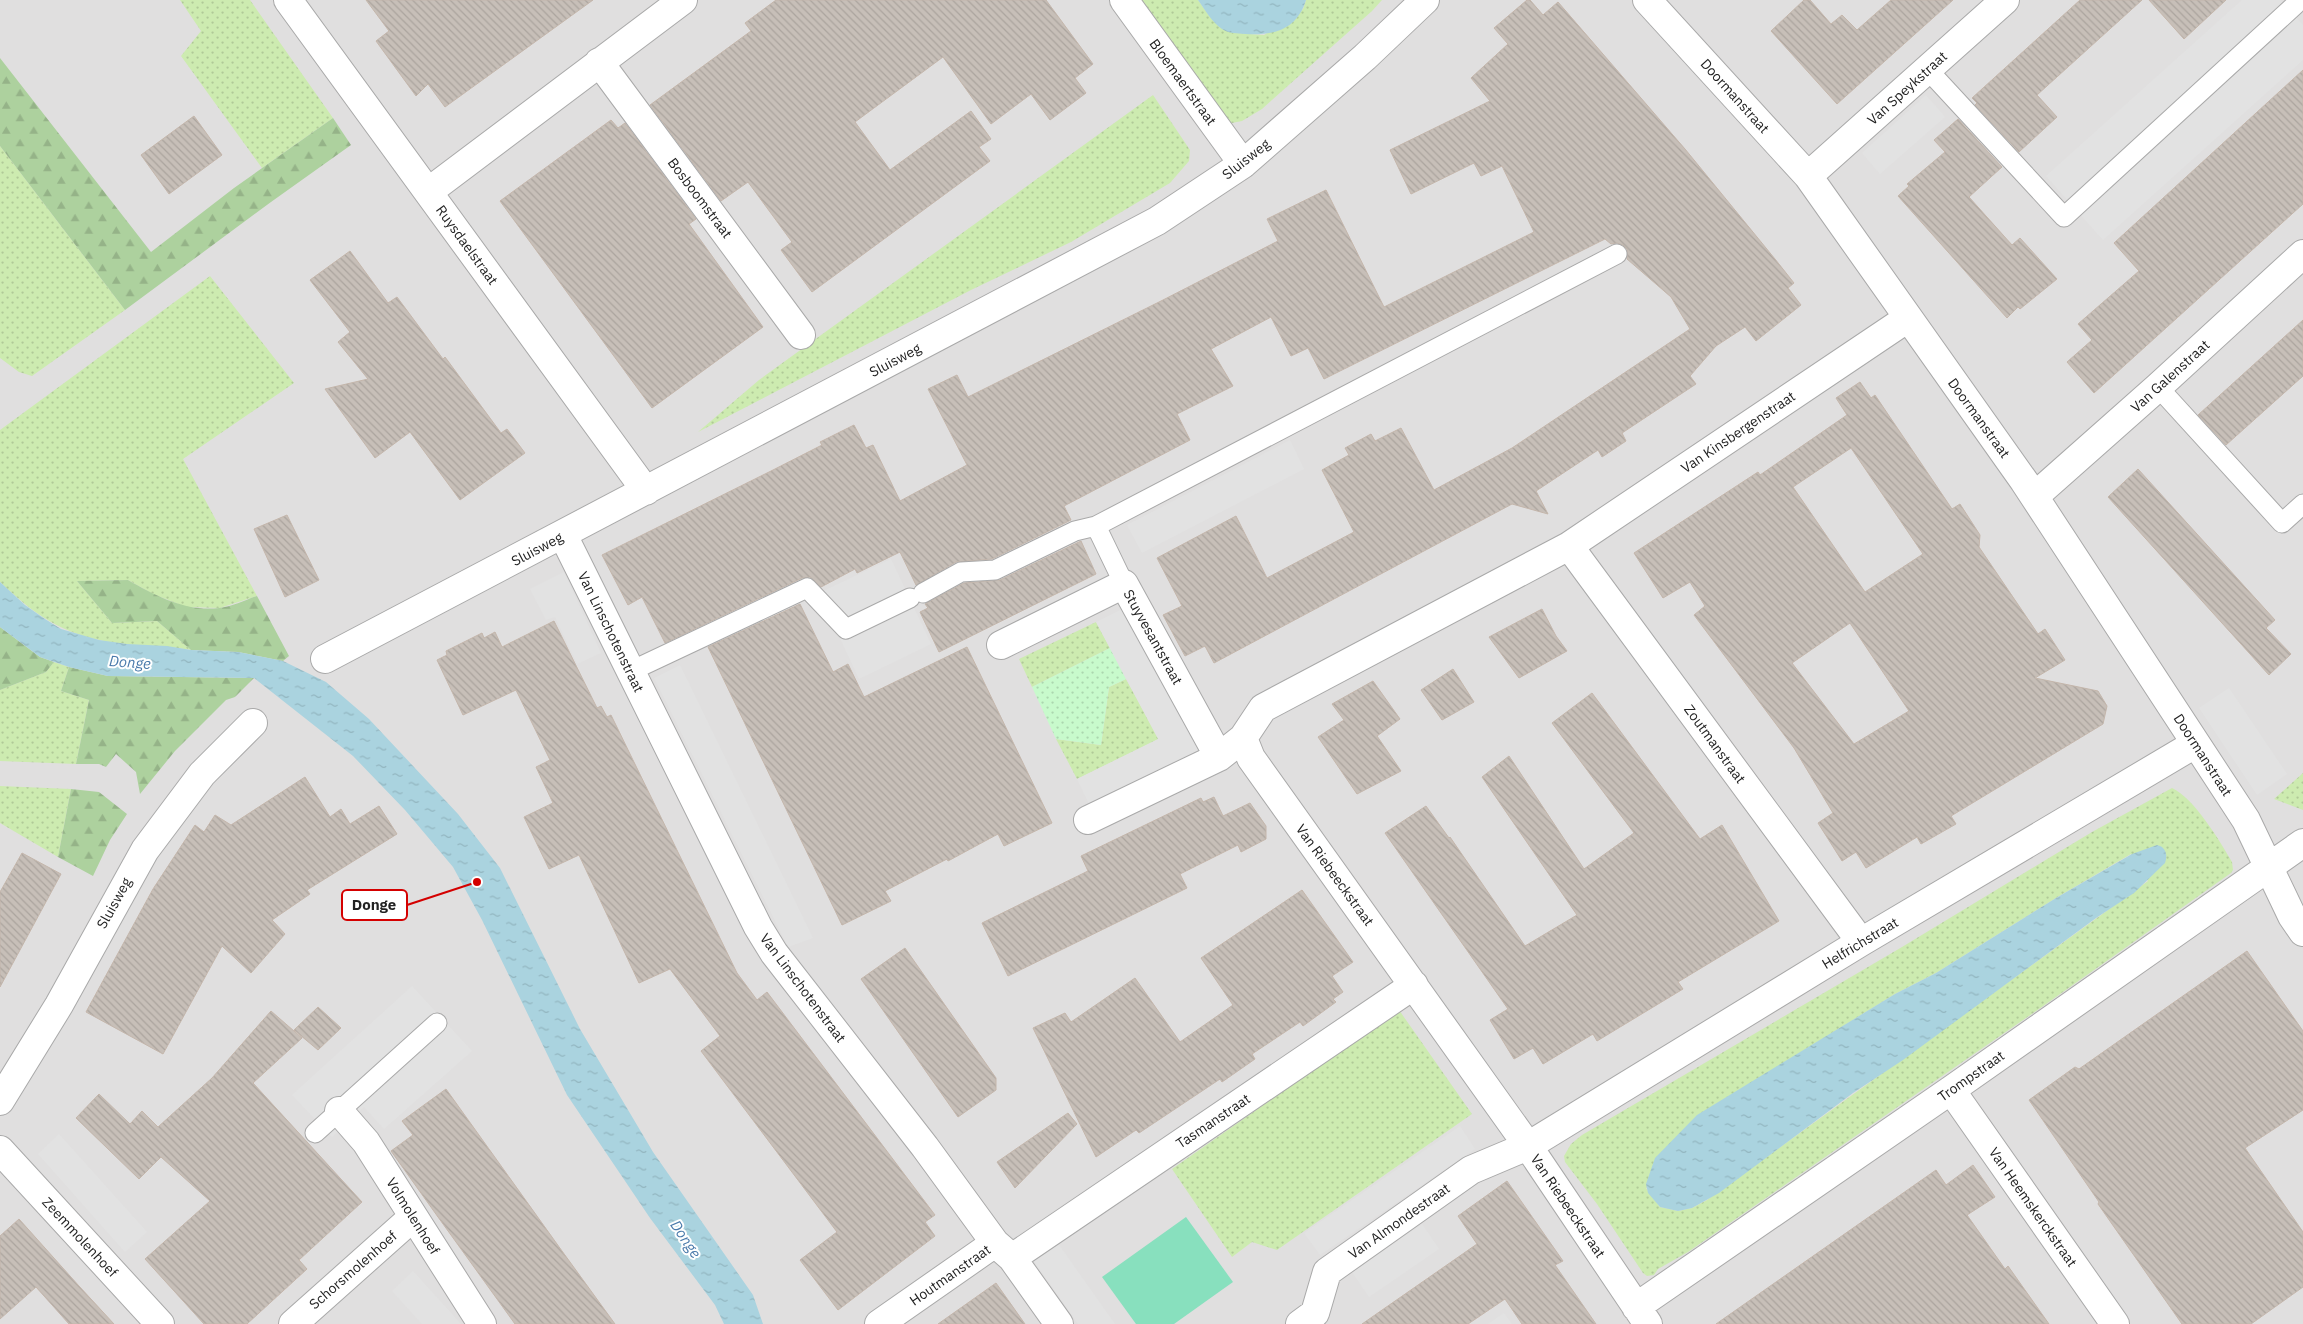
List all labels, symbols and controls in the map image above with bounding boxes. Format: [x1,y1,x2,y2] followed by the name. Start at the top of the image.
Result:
[1146,35,1220,129] street label: Bloemaertstraat
[1863,47,1951,129] street label: Van Speykstraat
[1697,55,1773,137] street label: Doormanstraat
[1218,134,1274,183] street label: Sluisweg
[664,154,736,242] street label: Bosboomstraat
[432,202,502,289] street label: Ruysdaelstraat
[2127,336,2213,416] street label: Van Galenstraat
[866,339,924,381] street label: Sluisweg
[1944,375,2014,462] street label: Doormanstraat
[1677,387,1799,477] street label: Van Kinsbergenstraat
[508,528,566,570] street label: Sluisweg
[574,569,648,695] street label: Van Linschotenstraat
[1119,586,1187,688] street label: Stuyvesantstraat
[108,651,152,673] water label: Donge
[1680,701,1750,787] street label: Zoutmanstraat
[2170,710,2236,800] street label: Doormanstraat
[1292,821,1378,929] street label: Van Riebeeckstraat
[93,874,136,932] street label: Sluisweg
[342,890,407,920] callout: Donge
[352,895,396,914] text: Donge
[1818,913,1902,973] street label: Helfrichstraat
[756,930,850,1046] street label: Van Linschotenstraat
[1934,1046,2008,1106] street label: Trompstraat
[1173,1090,1254,1152] street label: Tasmanstraat
[1985,1144,2081,1270] street label: Van Heemskerckstraat
[1527,1151,1609,1261] street label: Van Riebeeckstraat
[382,1174,444,1258] street label: Volmolenhoef
[1345,1179,1453,1263] street label: Van Almondestraat
[38,1193,122,1281] street label: Zeemmolenhoef
[666,1216,706,1262] water label: Donge
[305,1227,401,1313] street label: Schorsmolenhoef
[906,1240,994,1310] street label: Houtmanstraat

